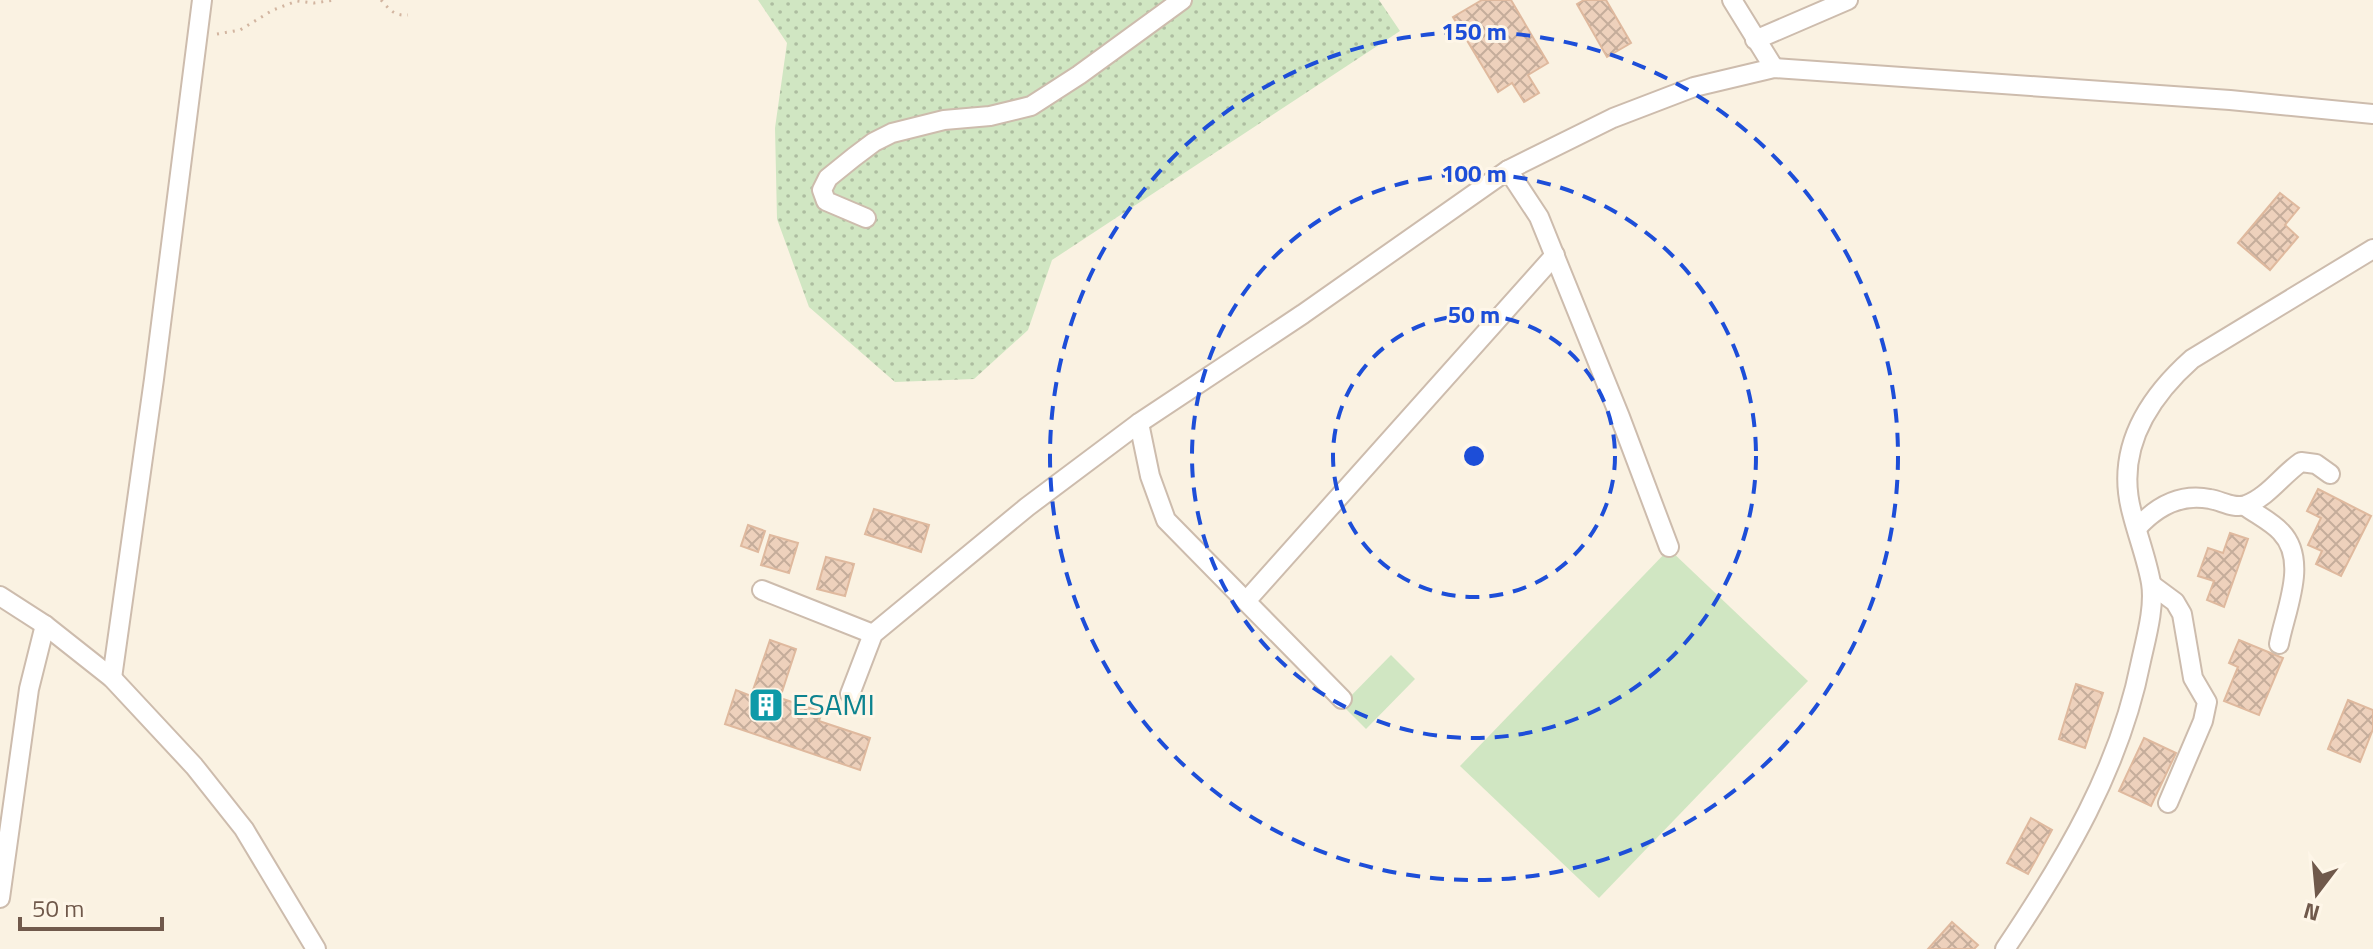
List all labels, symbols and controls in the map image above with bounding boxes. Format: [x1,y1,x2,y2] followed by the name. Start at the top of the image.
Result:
[1441,13,1507,49] text: 150 m
[1441,155,1507,191] text: 100 m
[1448,296,1500,332] text: 50 m
[1460,442,1488,470] centre of rings
[792,681,875,727] place label: ESAMI
[747,686,785,724] building icon: ESAMI
[2277,853,2357,933] north arrow
[20,881,162,931] scale bar
[32,890,84,926] text: 50 m
[2299,894,2324,931] text: N

